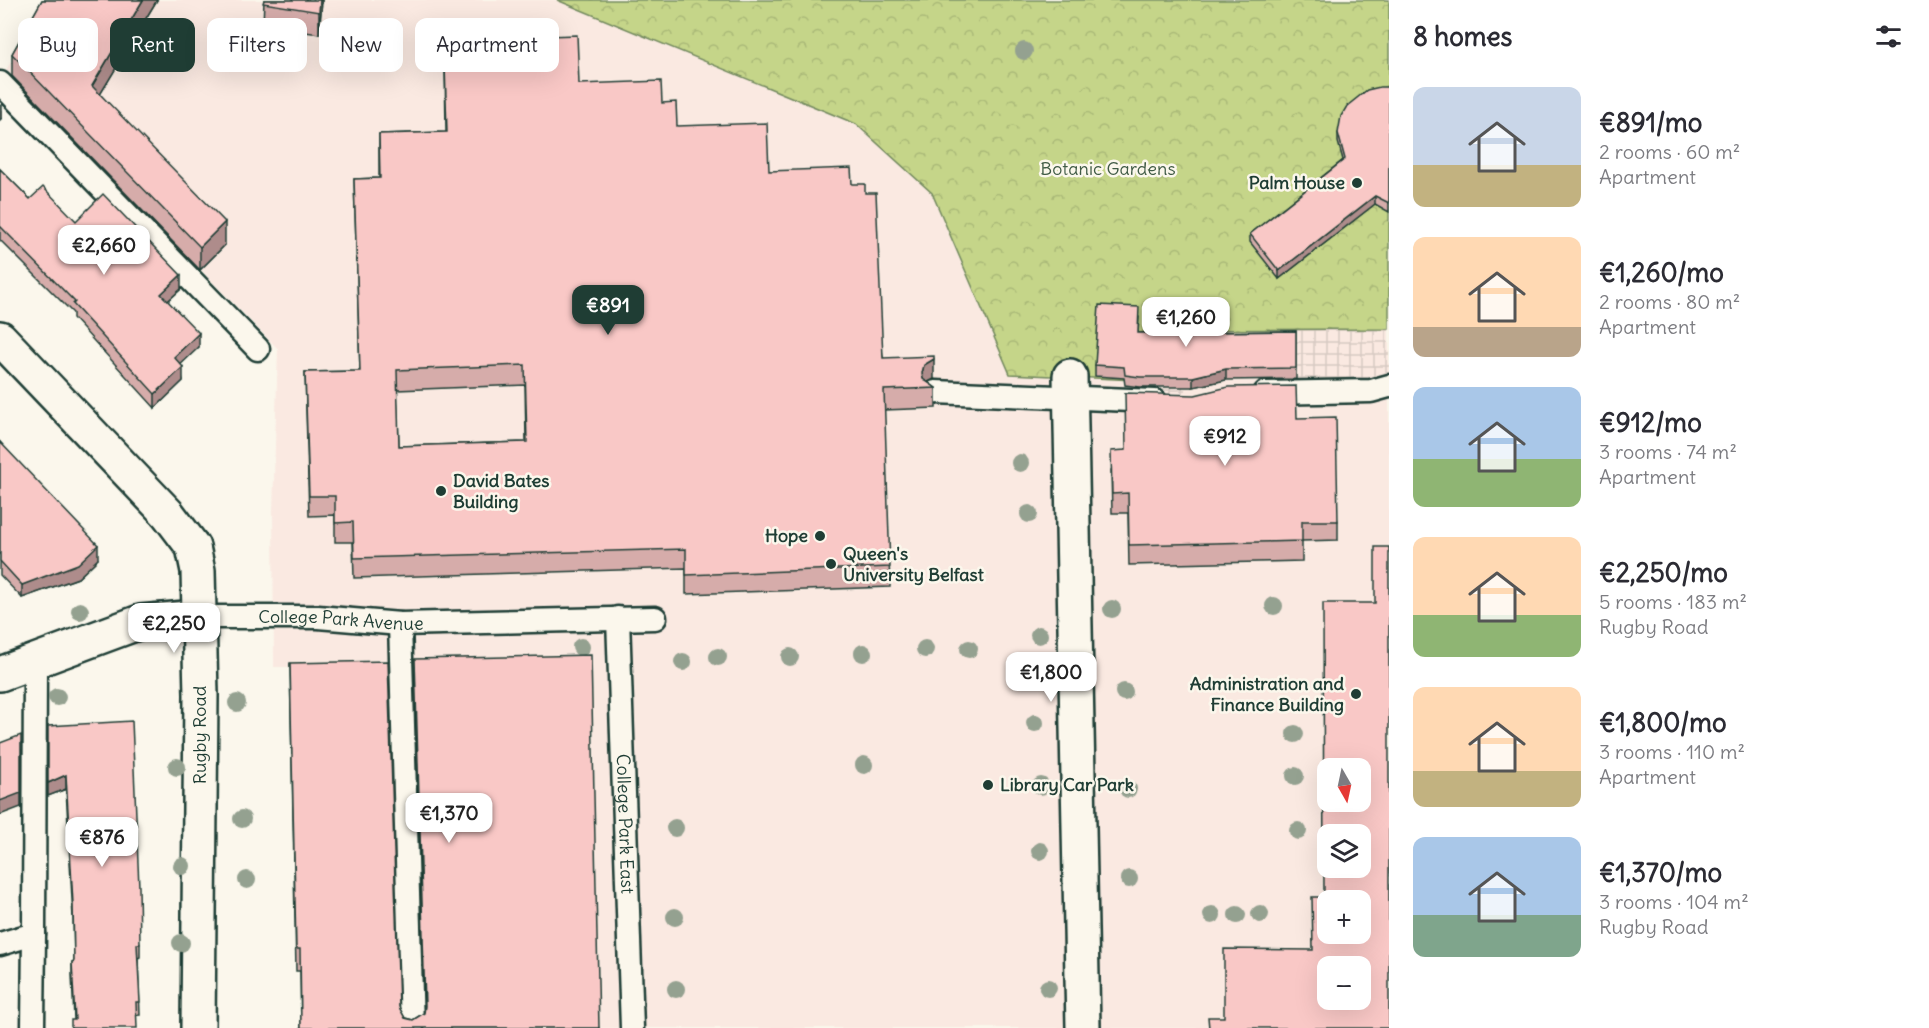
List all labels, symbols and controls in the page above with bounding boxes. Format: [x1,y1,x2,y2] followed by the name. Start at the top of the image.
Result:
[18,18,98,72] chip: Buy
[110,18,195,72] chip: Rent
[207,18,307,72] chip: Filters
[319,18,403,72] chip: New
[415,18,559,72] chip: Apartment
[1413,20,1512,53] text: 8 homes
[1872,20,1905,53] icon: filters
[1599,106,1702,139] text: €891/mo
[1461,111,1533,183] icon: home
[1599,139,1740,164] text: 2 rooms · 60 m²
[1040,157,1176,180] park label: Botanic Gardens
[1599,164,1696,189] text: Apartment
[1249,171,1345,194] place label: Palm House
[1350,176,1364,190] marker: Palm House
[55,225,153,276] pin: €2,660
[72,232,136,257] text: €2,660
[1599,256,1724,289] text: €1,260/mo
[1461,261,1533,333] icon: home
[572,285,644,336] pin: €891
[1599,289,1740,314] text: 2 rooms · 80 m²
[586,292,630,317] text: €891
[1137,297,1235,348] pin: €1,260
[1156,304,1216,329] text: €1,260
[1599,314,1696,339] text: Apartment
[1599,406,1702,439] text: €912/mo
[1461,411,1533,483] icon: home
[1189,416,1261,467] pin: €912
[1203,423,1247,448] text: €912
[1599,439,1737,464] text: 3 rooms · 74 m²
[1599,464,1696,489] text: Apartment
[453,469,550,513] place label: David Bates Building
[434,484,448,498] marker: David Bates Building
[765,524,808,547] place label: Hope
[813,529,827,543] marker: Hope
[843,542,985,586] place label: Queen's University Belfast
[1599,556,1728,589] text: €2,250/mo
[824,557,838,571] marker: Queen's University Belfast
[1461,561,1533,633] icon: home
[1599,589,1747,614] text: 5 rooms · 183 m²
[125,603,223,654] pin: €2,250
[258,605,424,635] street label: College Park Avenue
[142,610,206,635] text: €2,250
[1599,614,1708,639] text: Rugby Road
[1002,652,1100,703] pin: €1,800
[1020,659,1082,684] text: €1,800
[1190,672,1344,716] place label: Administration and Finance Building
[188,685,211,784] street label: Rugby Road
[1349,687,1363,701] marker: Administration and Finance Building
[1599,706,1727,739] text: €1,800/mo
[1461,711,1533,783] icon: home
[1599,739,1745,764] text: 3 rooms · 110 m²
[612,753,639,894] street label: College Park East
[1317,758,1371,812] north arrow
[1317,758,1371,1010] map controls
[1599,764,1696,789] text: Apartment
[1000,773,1134,796] place label: Library Car Park
[981,778,995,792] marker: Library Car Park
[400,793,498,844] pin: €1,370
[419,800,479,825] text: €1,370
[66,817,138,868] pin: €876
[79,824,125,849] text: €876
[1317,824,1371,878] button: layers
[1599,856,1722,889] text: €1,370/mo
[1461,861,1533,933] icon: home
[1599,889,1749,914] text: 3 rooms · 104 m²
[1317,890,1371,944] button: +
[1599,914,1708,939] text: Rugby Road
[1317,956,1371,1010] button: −

